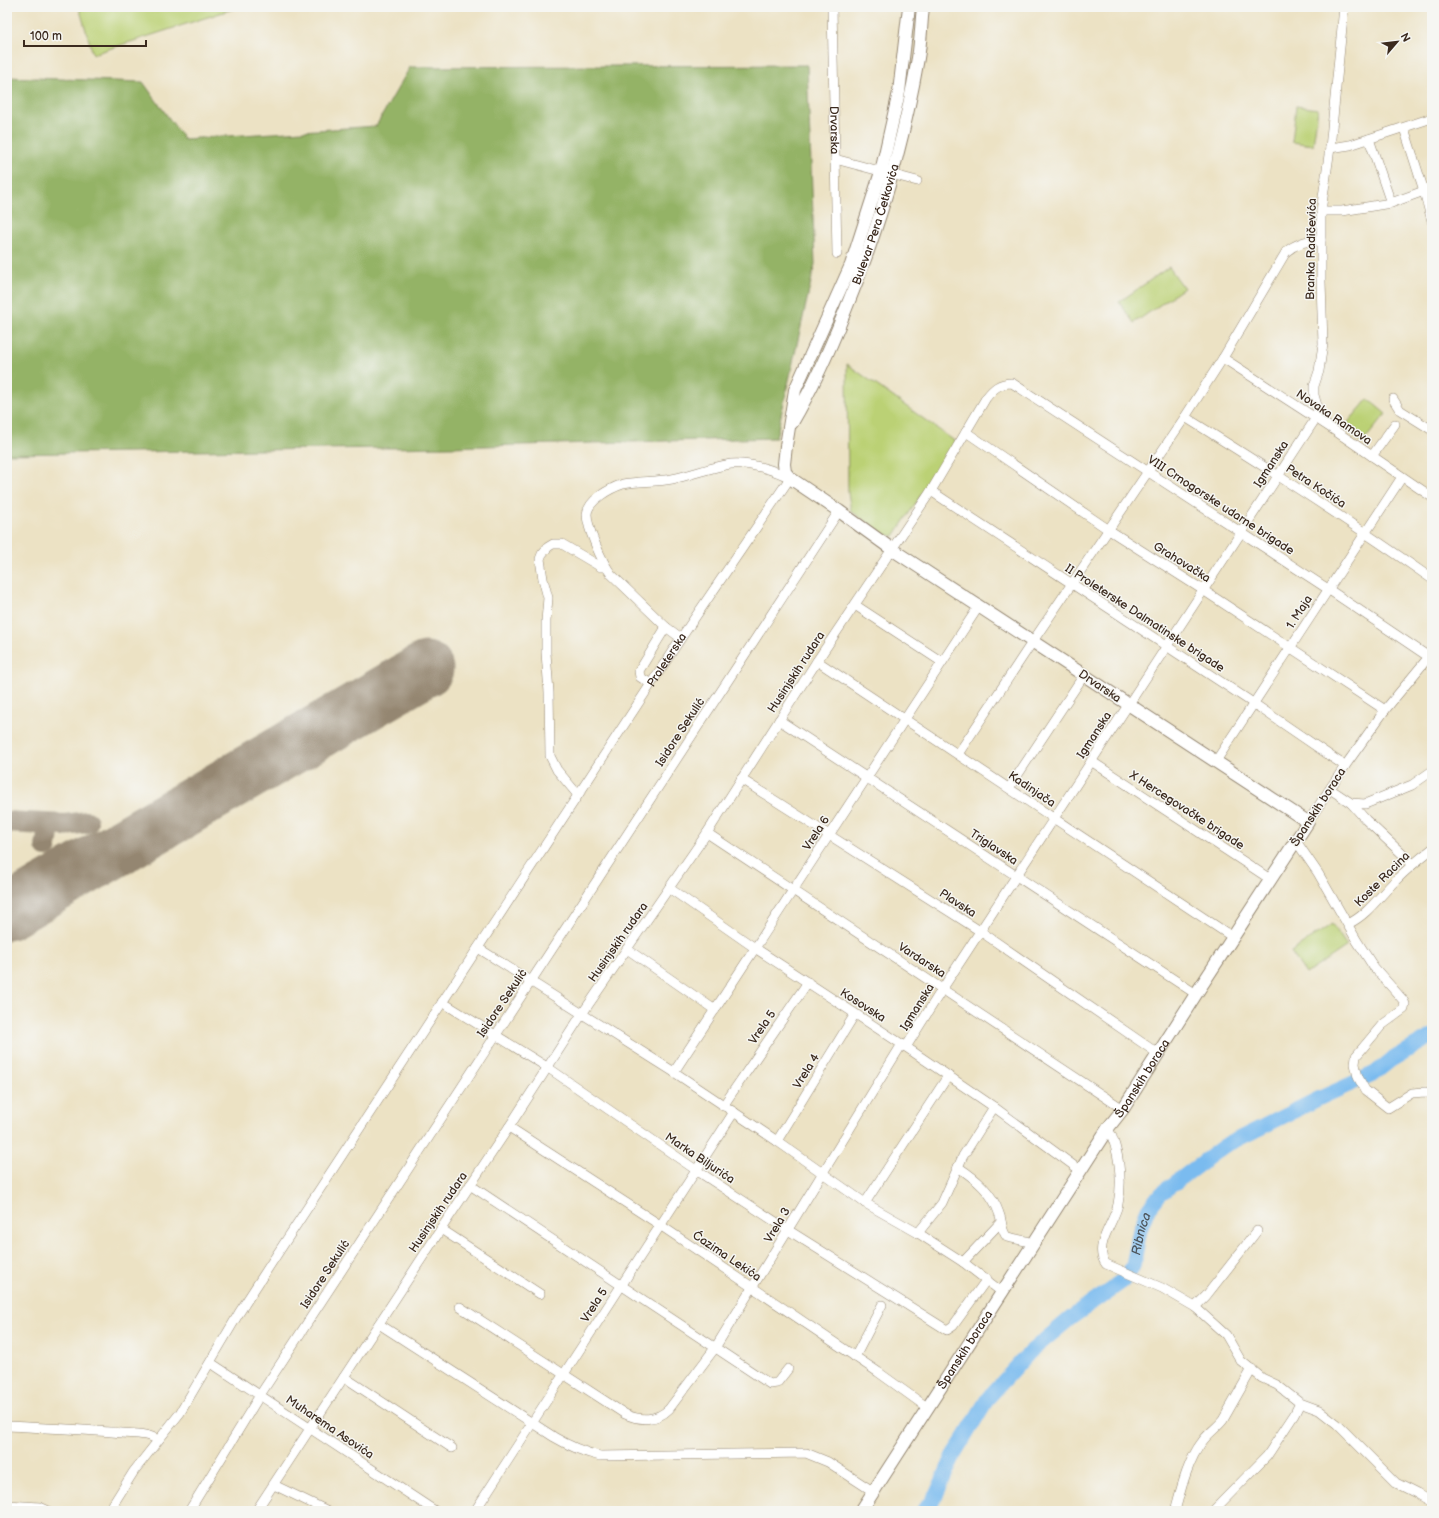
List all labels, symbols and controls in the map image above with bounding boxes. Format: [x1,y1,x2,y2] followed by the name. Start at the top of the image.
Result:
[24,22,146,48] scale bar
[1377,22,1417,62] north arrow
[30,29,62,44] text: 100 m
[1398,31,1413,44] text: N
[826,106,842,154] street label: Drvarska
[849,162,903,287] street label: Bulevar Pera Ćetkovića
[1303,198,1320,300] street label: Branka Radičevića
[1293,387,1375,448] street label: Novaka Ramova
[1251,438,1292,490] street label: Igmanska
[1145,452,1297,558] street label: VIII Crnogorske udarne brigade
[1283,461,1349,512] street label: Petra Kočića
[1150,539,1213,586] street label: Grahovačka
[1062,561,1227,676] street label: II Proleterske Dalmatinske brigade
[1283,592,1316,632] street label: 1. Maja
[765,629,828,716] street label: Husinjskih rudara
[644,630,690,690] street label: Proleterska
[1076,667,1124,706] street label: Drvarska
[653,695,709,770] street label: Isidore Sekulić
[1074,709,1115,761] street label: Igmanska
[1287,764,1350,849] street label: Španskih boraca
[1126,767,1247,853] street label: X Hercegovačke brigade
[1005,768,1058,811] street label: Kadinjača
[800,813,833,854] street label: Vrela 6
[967,826,1021,869] street label: Triglavska
[1352,848,1413,910] street label: Koste Racina
[936,886,979,921] street label: Plavska
[585,899,652,985] street label: Husinjskih rudara
[895,939,949,981] street label: Vardarska
[474,966,531,1040] street label: Isidore Sekulić
[897,981,938,1034] street label: Igmanska
[837,985,888,1026] street label: Kosovska
[746,1007,779,1047] street label: Vrela 5
[1111,1036,1174,1121] street label: Španskih boraca
[790,1050,823,1092] street label: Vrela 4
[662,1130,738,1187] street label: Marka Biljurića
[406,1169,471,1255] street label: Husinjskih rudara
[761,1205,794,1246] street label: Vrela 3
[1128,1210,1155,1257] water label: Ribnica
[690,1226,765,1285] street label: Ćazima Lekića
[298,1237,354,1312] street label: Isidore Sekulić
[578,1285,611,1325] street label: Vrela 5
[934,1308,996,1392] street label: Španskih boraca
[283,1392,377,1463] street label: Muharema Asovića

